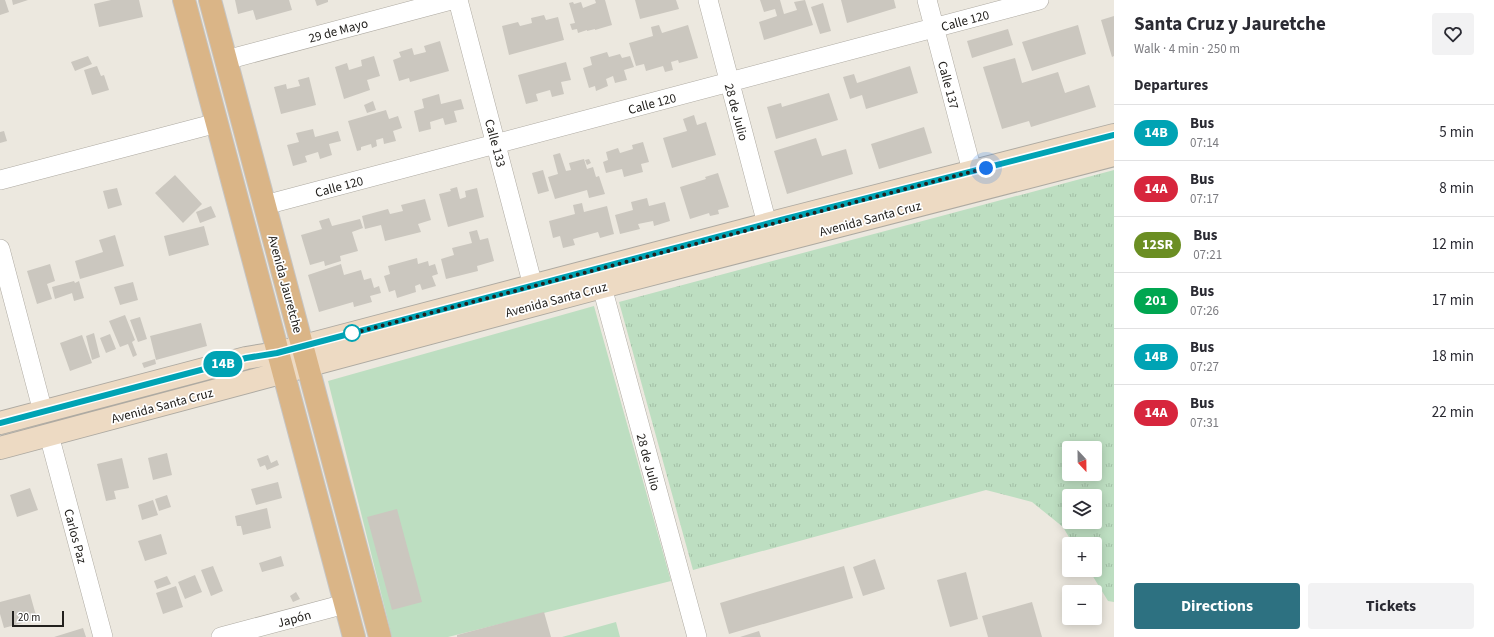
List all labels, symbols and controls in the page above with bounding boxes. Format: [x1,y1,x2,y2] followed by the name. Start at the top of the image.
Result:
[939,6,991,36] street label: Calle 120
[1134,11,1326,38] text: Santa Cruz y Jauretche
[1432,13,1474,55] button: heart
[307,14,370,48] street label: 29 de Mayo
[1134,40,1240,58] text: Walk · 4 min · 250 m
[933,59,963,111] street label: Calle 137
[1134,75,1208,96] text: Departures
[720,82,752,143] street label: 28 de Julio
[626,89,678,119] street label: Calle 120
[1190,113,1214,134] text: Bus
[480,117,510,169] street label: Calle 133
[1439,122,1474,143] text: 5 min
[1144,123,1168,143] text: 14B
[1190,134,1219,152] text: 07:14
[976,158,996,178] your location
[1190,169,1214,190] text: Bus
[313,172,365,202] street label: Calle 120
[1439,178,1474,199] text: 8 min
[1145,179,1167,199] text: 14A
[1190,190,1219,208] text: 07:17
[817,197,924,241] street label: Avenida Santa Cruz
[1193,225,1217,246] text: Bus
[263,233,307,335] street label: Avenida Jauretche
[1432,234,1474,255] text: 12 min
[1142,235,1173,255] text: 12SR
[1193,246,1222,264] text: 07:21
[503,278,610,322] street label: Avenida Santa Cruz
[1190,281,1214,302] text: Bus
[1432,290,1474,311] text: 17 min
[1145,291,1167,311] text: 201
[1190,302,1219,320] text: 07:26
[343,324,361,342] unlabelled marker
[1190,337,1214,358] text: Bus
[1432,346,1474,367] text: 18 min
[1144,347,1168,367] text: 14B
[200,351,246,377] line badge: 14B
[211,354,235,374] text: 14B
[1190,358,1219,376] text: 07:27
[109,384,216,428] street label: Avenida Santa Cruz
[1190,393,1214,414] text: Bus
[1432,402,1474,423] text: 22 min
[1145,403,1167,423] text: 14A
[1190,414,1219,432] text: 07:31
[632,432,664,493] street label: 28 de Julio
[1062,441,1102,481] north arrow
[1062,441,1102,625] map controls
[1062,489,1102,529] button: layers
[59,507,91,566] street label: Carlos Paz
[1062,537,1102,577] button: +
[1134,583,1300,629] button: Directions
[1308,583,1474,629] button: Tickets
[1062,585,1102,625] button: −
[275,606,313,632] street label: Japón
[12,609,64,628] scale bar
[18,610,40,625] text: 20 m

